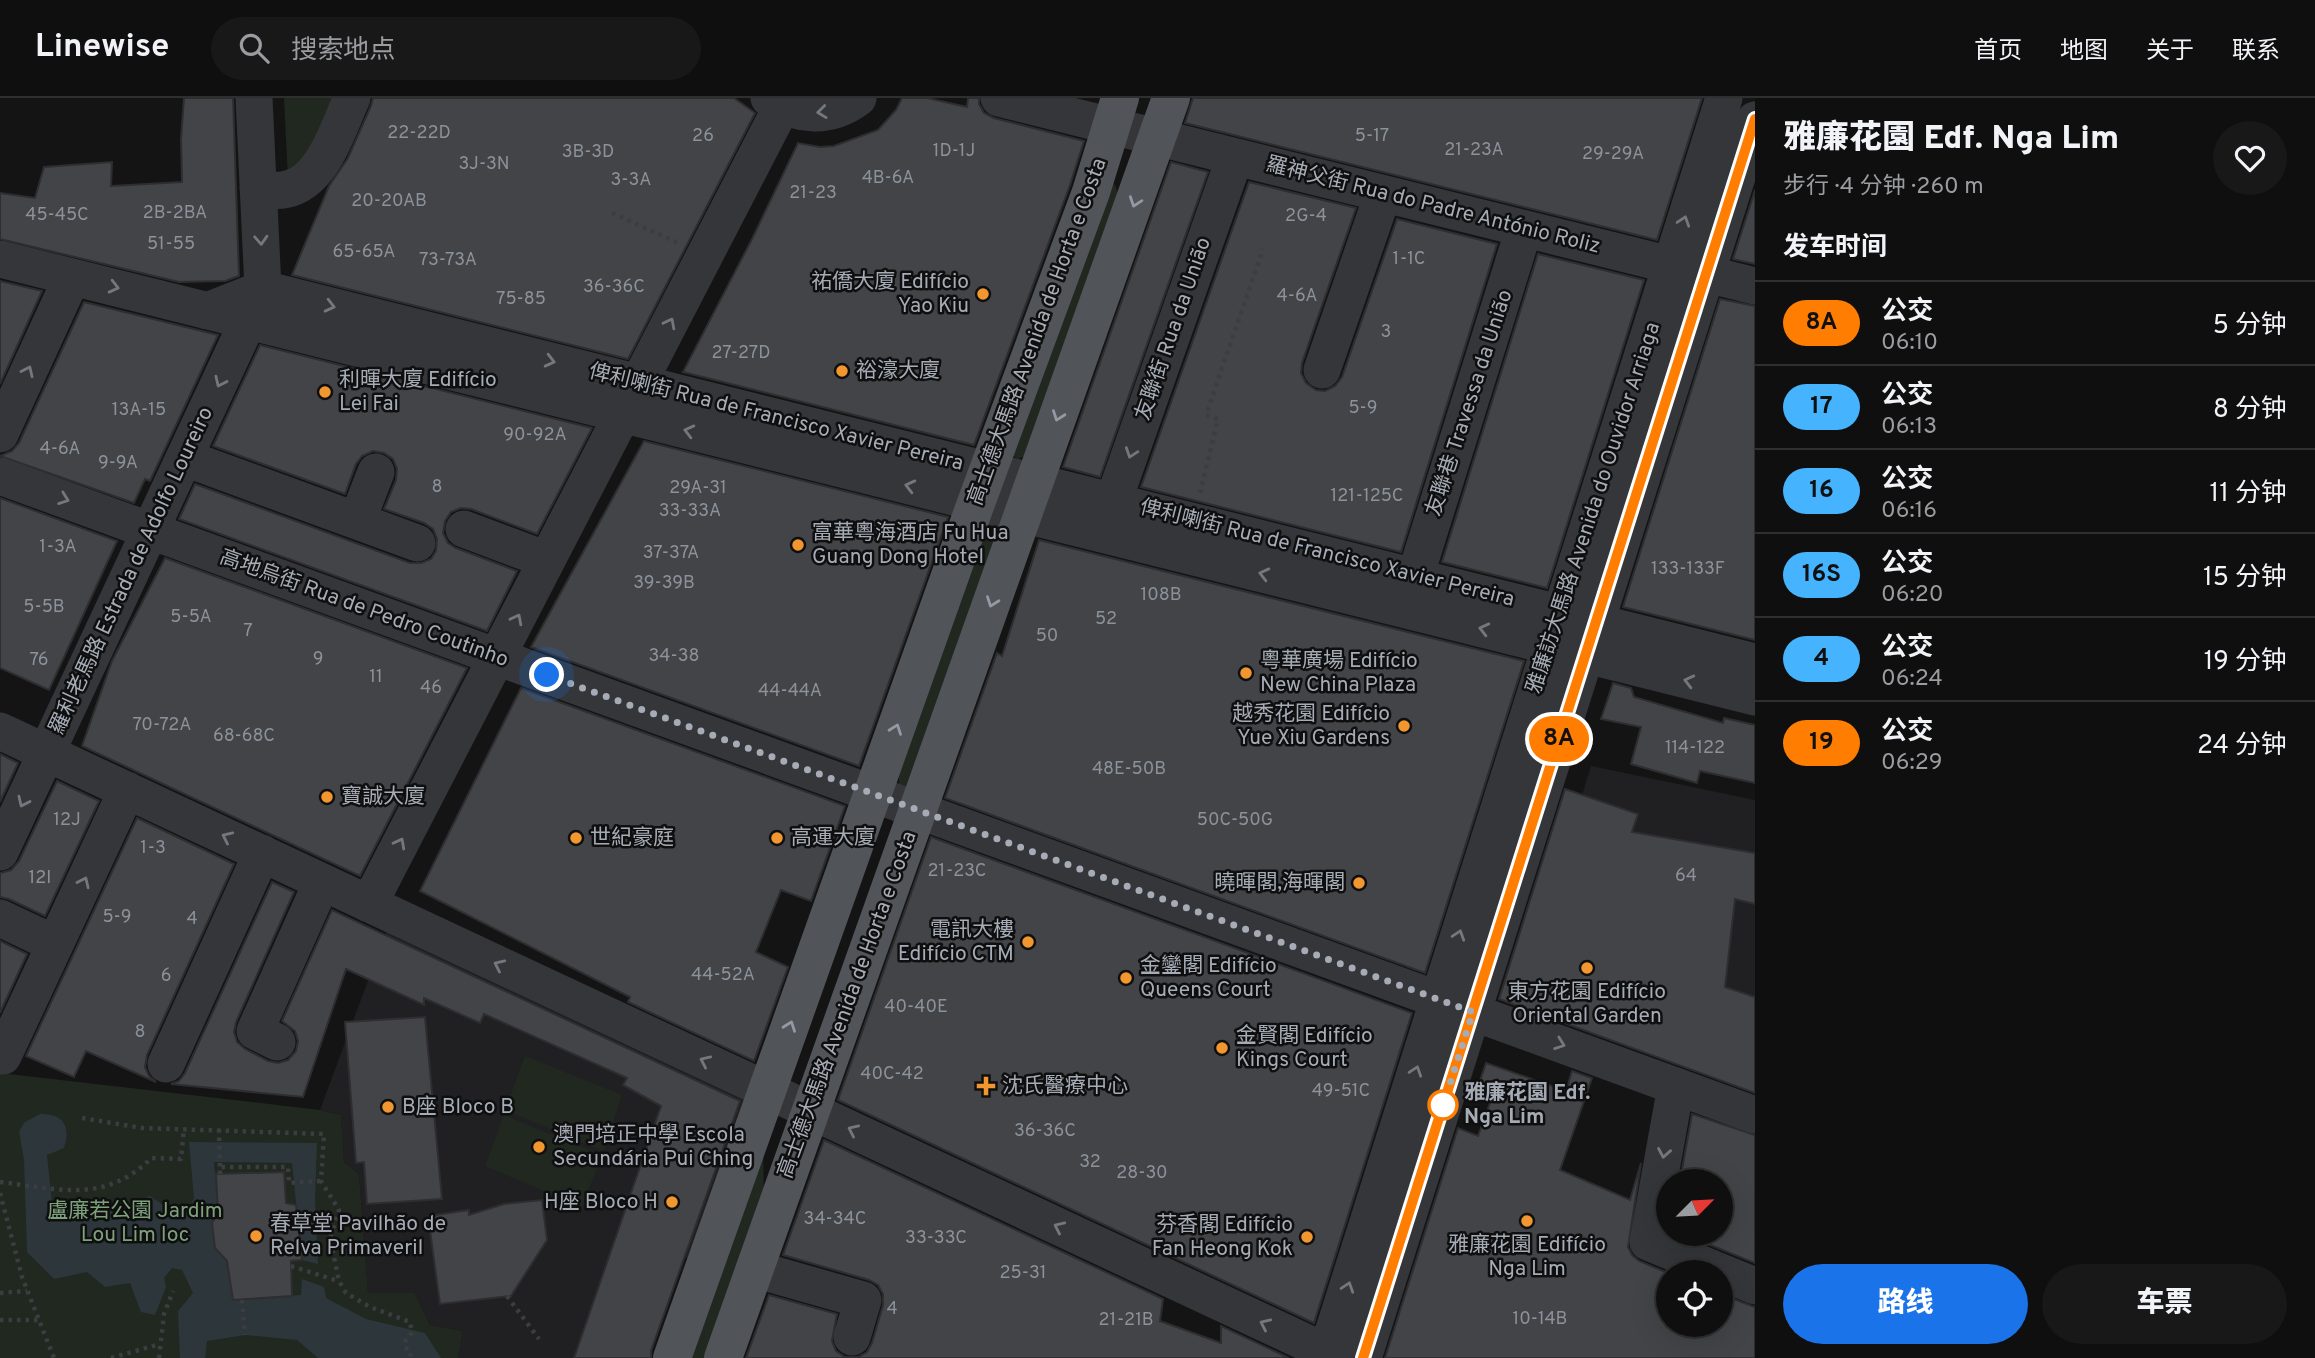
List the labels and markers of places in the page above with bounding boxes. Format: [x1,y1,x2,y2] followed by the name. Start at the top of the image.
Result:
[811,269,969,320] place label: 祐僑大廈 Edifício Yao Kiu
[975,286,991,302] marker: 祐僑大廈 Edifício Yao Kiu
[856,358,940,385] place label: 裕濠大廈
[834,363,850,379] marker: 裕濠大廈
[339,367,497,418] place label: 利暉大廈 Edifício Lei Fai
[317,384,333,400] marker: 利暉大廈 Edifício Lei Fai
[812,520,1008,571] place label: 富華粵海酒店 Fu Hua Guang Dong Hotel
[790,537,806,553] marker: 富華粵海酒店 Fu Hua Guang Dong Hotel
[1260,648,1418,699] place label: 粵華廣場 Edifício New China Plaza
[1238,665,1254,681] marker: 粵華廣場 Edifício New China Plaza
[1232,701,1390,752] place label: 越秀花園 Edifício Yue Xiu Gardens
[1396,718,1412,734] marker: 越秀花園 Edifício Yue Xiu Gardens
[341,784,425,811] place label: 寶誠大廈
[319,789,335,805] marker: 寶誠大廈
[590,825,674,852] place label: 世紀豪庭
[791,825,875,852] place label: 高運大廈
[568,830,584,846] marker: 世紀豪庭
[769,830,785,846] marker: 高運大廈
[1214,870,1345,897] place label: 曉暉閣,海暉閣
[1351,875,1367,891] marker: 曉暉閣,海暉閣
[898,917,1014,968] place label: 電訊大樓 Edifício CTM
[1020,934,1036,950] marker: 電訊大樓 Edifício CTM
[1140,953,1277,1004] place label: 金鑾閣 Edifício Queens Court
[1579,960,1595,976] marker: 東方花園 Edifício Oriental Garden
[1118,970,1134,986] marker: 金鑾閣 Edifício Queens Court
[1508,979,1666,1030] place label: 東方花園 Edifício Oriental Garden
[1236,1023,1373,1074] place label: 金賢閣 Edifício Kings Court
[1214,1040,1230,1056] marker: 金賢閣 Edifício Kings Court
[1002,1073,1128,1100] place label: 沈氏醫療中心
[976,1076,996,1096] marker: 沈氏醫療中心
[1464,1080,1590,1131] place label: 雅廉花園 Edf. Nga Lim
[1428,1090,1458,1120] marker: 雅廉花園 Edf. Nga Lim
[402,1094,514,1121] place label: B座 Bloco B
[380,1099,396,1115] marker: B座 Bloco B
[553,1122,753,1173] place label: 澳門培正中學 Escola Secundária Pui Ching
[531,1139,547,1155] marker: 澳門培正中學 Escola Secundária Pui Ching
[544,1189,658,1216] place label: H座 Bloco H
[664,1194,680,1210] marker: H座 Bloco H
[270,1211,446,1262] place label: 春草堂 Pavilhão de Relva Primaveril
[1152,1212,1293,1263] place label: 芬香閣 Edifício Fan Heong Kok
[1519,1213,1535,1229] marker: 雅廉花園 Edifício Nga Lim
[248,1228,264,1244] marker: 春草堂 Pavilhão de Relva Primaveril
[1299,1229,1315,1245] marker: 芬香閣 Edifício Fan Heong Kok
[1448,1232,1606,1283] place label: 雅廉花園 Edifício Nga Lim

